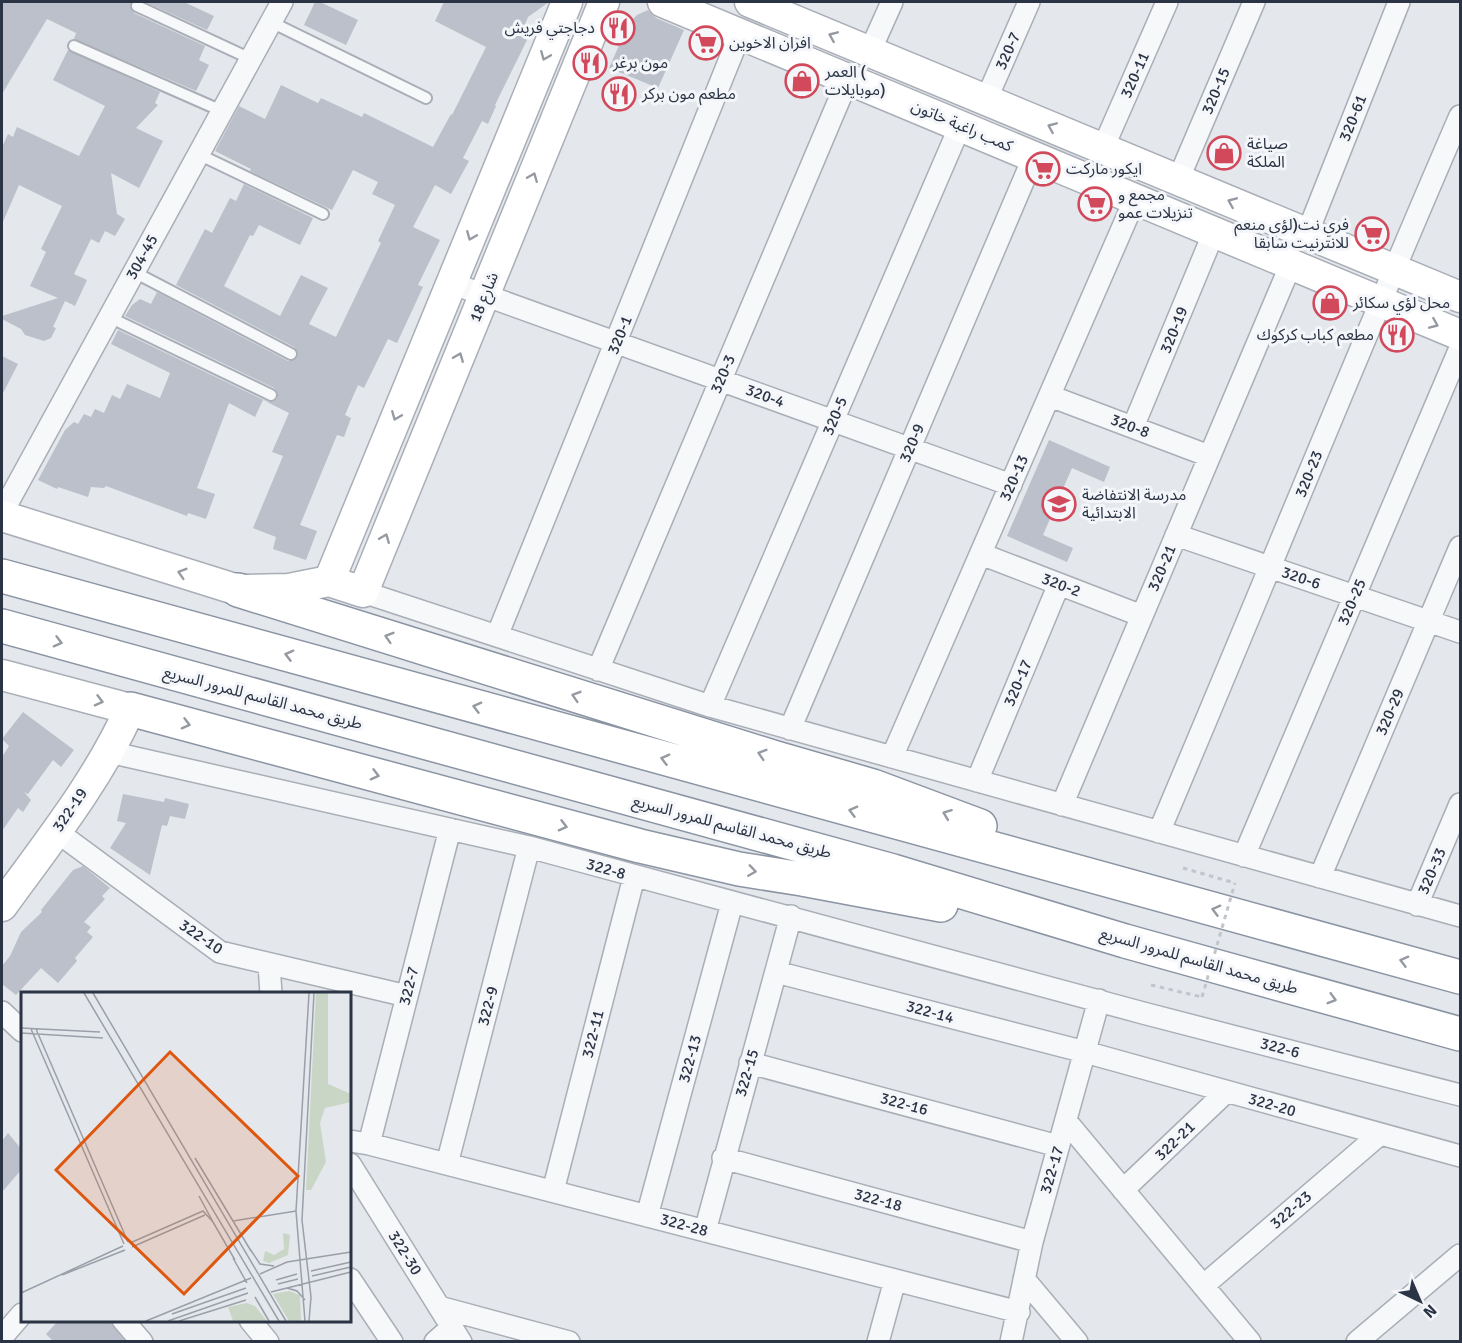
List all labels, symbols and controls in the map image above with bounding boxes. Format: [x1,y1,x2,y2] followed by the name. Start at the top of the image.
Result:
[600,10,636,46] restaurant icon: دجاجتي فريش
[505,18,595,40] place label: دجاجتي فريش
[688,25,724,61] supermarket icon: افران الاخوين
[991,29,1025,73] street label: 320-7
[829,31,840,43] one-way arrow
[729,33,811,53] place label: افران الاخوين
[572,45,608,81] restaurant icon: مون برغر
[540,49,552,60] one-way arrow
[1116,49,1154,101] street label: 320-11
[612,53,668,73] place label: مون برغر
[824,62,885,100] place label: العمر ( موبايلات)
[784,63,820,99] shop icon: العمر ( موبايلات)
[1197,65,1235,117] street label: 320-15
[601,76,637,112] restaurant icon: مطعم مون بركر
[641,84,736,106] place label: مطعم مون بركر
[1335,92,1371,144] street label: 320-61
[908,96,1016,157] street label: كمب راغبة خاتون
[1047,122,1058,134] one-way arrow
[1247,134,1288,172] place label: صياغة الملكة
[1206,135,1242,171] shop icon: صياغة الملكة
[1025,151,1061,187] supermarket icon: ايكور ماركت
[1066,159,1142,179] place label: ايكور ماركت
[526,172,538,183] one-way arrow
[1118,185,1193,223] place label: مجمع و تنزيلات عمو
[1077,186,1113,222] supermarket icon: مجمع و تنزيلات عمو
[1227,197,1238,209] one-way arrow
[1234,215,1349,253] place label: فري نت(لؤي منعم للانترنيت سابقا
[1354,216,1390,252] supermarket icon: فري نت(لؤي منعم للانترنيت سابقا
[466,230,478,241] one-way arrow
[121,231,163,283] street label: 304-45
[465,269,505,326] street label: شارع 18
[1312,285,1348,321] shop icon: محل لؤي سكائر
[1352,293,1450,315] place label: محل لؤي سكائر
[1156,304,1192,356] street label: 320-19
[603,313,637,357] street label: 320-1
[1379,317,1415,353] restaurant icon: مطعم كباب كركوك
[1427,317,1438,329] one-way arrow
[1257,325,1374,347] place label: مطعم كباب كركوك
[706,352,740,396] street label: 320-3
[452,353,464,364] one-way arrow
[743,380,788,412] street label: 320-4
[818,394,852,438] street label: 320-5
[1108,409,1152,443] street label: 320-8
[391,410,403,421] one-way arrow
[895,421,929,465] street label: 320-9
[1291,448,1327,500] street label: 320-23
[995,452,1033,504] street label: 320-13
[1082,485,1186,523] place label: مدرسة الانتفاضة الابتدائية
[1041,486,1077,522] school or university icon: مدرسة الانتفاضة الابتدائية
[378,533,390,544] one-way arrow
[1143,542,1181,594] street label: 320-21
[1279,562,1323,594] street label: 320-6
[177,568,188,580] one-way arrow
[1039,568,1083,602] street label: 320-2
[1333,576,1371,628] street label: 320-25
[384,632,395,645] one-way arrow
[53,634,63,647] one-way arrow
[284,650,295,662] one-way arrow
[999,657,1037,709] street label: 320-17
[161,662,365,736] street label: طريق محمد القاسم للمرور السريع
[1371,686,1409,738] street label: 320-29
[571,690,582,703] one-way arrow
[94,693,104,706] one-way arrow
[472,702,482,714] one-way arrow
[181,717,191,729] one-way arrow
[757,749,768,761] one-way arrow
[660,754,670,766] one-way arrow
[369,768,380,780] one-way arrow
[48,784,92,836] street label: 322-19
[630,791,834,865] street label: طريق محمد القاسم للمرور السريع
[848,806,858,818] one-way arrow
[942,808,953,821] one-way arrow
[558,818,568,831] one-way arrow
[1413,845,1451,897] street label: 320-33
[584,854,628,884] street label: 322-8
[748,865,757,877] one-way arrow
[1211,905,1222,917] one-way arrow
[175,915,227,959] street label: 322-10
[1097,923,1301,1001] street label: طريق محمد القاسم للمرور السريع
[1399,956,1410,968] one-way arrow
[395,964,423,1008] street label: 322-7
[473,984,503,1028] street label: 322-9
[1327,991,1337,1004] one-way arrow
[21,992,351,1322] inset map
[904,996,956,1028] street label: 322-14
[577,1008,609,1060] street label: 322-11
[674,1033,706,1085] street label: 322-13
[1258,1033,1302,1063] street label: 322-6
[731,1047,763,1099] street label: 322-15
[878,1088,930,1120] street label: 322-16
[1246,1089,1298,1121] street label: 322-20
[1150,1117,1200,1165] street label: 322-21
[1036,1144,1068,1196] street label: 322-17
[852,1184,904,1216] street label: 322-18
[1266,1186,1316,1234] street label: 322-23
[658,1209,710,1241] street label: 322-28
[384,1227,426,1279] street label: 322-30
[1390,1271,1450,1331] north arrow
[1419,1300,1441,1322] text: N

